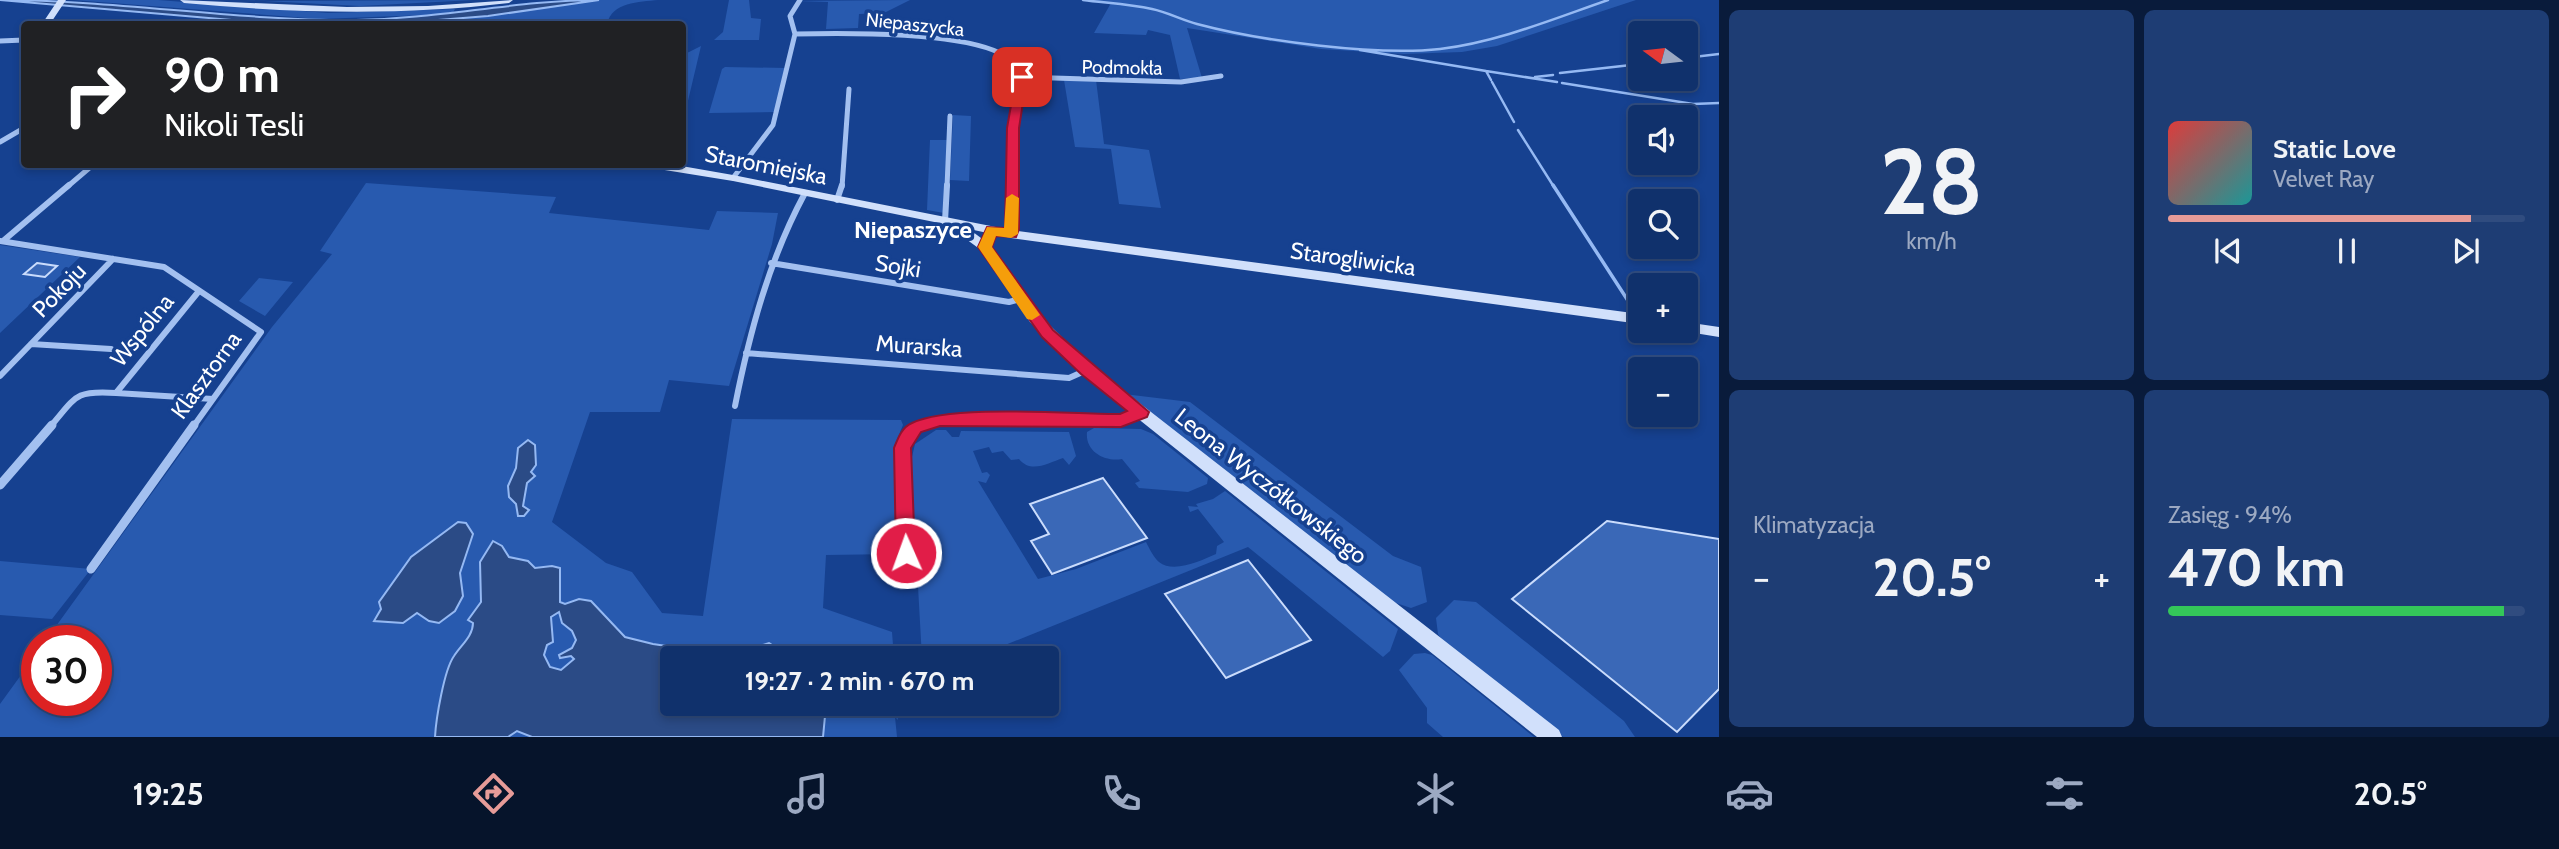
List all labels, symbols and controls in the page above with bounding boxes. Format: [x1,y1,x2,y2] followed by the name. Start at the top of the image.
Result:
[864,8,965,41] street label: Niepaszycka
[1628,21,1698,91] north arrow
[1628,21,1698,427] map controls
[164,45,280,104] text: 90 m
[992,47,1052,107] pin
[49,49,140,140] icon: right
[1081,55,1163,80] street label: Podmokła
[1003,58,1041,96] icon: arrive
[164,105,304,144] text: Nikoli Tesli
[1628,105,1698,175] button: sound
[1880,126,1983,237] text: 28
[2273,133,2396,165] text: Static Love
[702,139,830,191] street label: Staromiejska
[2273,165,2374,193] text: Velvet Ray
[1628,189,1698,259] button: search
[854,215,972,244] district label: Niepaszyce
[1906,227,1957,255] text: km/h
[2209,232,2247,270] icon: previous
[2328,232,2366,270] icon: pause
[2447,232,2485,270] icon: next
[1288,236,1418,282] street label: Starogliwicka
[873,249,923,283] street label: Sojki
[26,257,92,323] street label: Pokoju
[1628,273,1698,343] button: +
[104,288,180,372] street label: Wspólna
[165,326,247,424] street label: Klasztorna
[875,329,963,363] street label: Murarska
[1628,357,1698,427] button: −
[1169,402,1373,570] street label: Leona Wyczółkowskiego
[2168,501,2292,529] text: Zasięg · 94%
[1753,511,1875,539] text: Klimatyzacja
[869,516,943,590] position arrow
[2168,536,2345,599] text: 470 km
[1872,546,1991,609] text: 20.5°
[1753,554,1770,601] text: −
[2093,554,2110,601] text: +
[21,625,112,716] speed limit sign: 30
[745,665,974,697] text: 19:27 · 2 min · 670 m
[469,769,518,818] icon: directions
[783,769,832,818] icon: music
[1097,769,1146,818] icon: phone
[1411,769,1460,818] icon: climate
[1725,769,1774,818] icon: car
[2040,769,2089,818] icon: filters
[133,774,204,813] text: 19:25
[2354,774,2426,813] text: 20.5°

